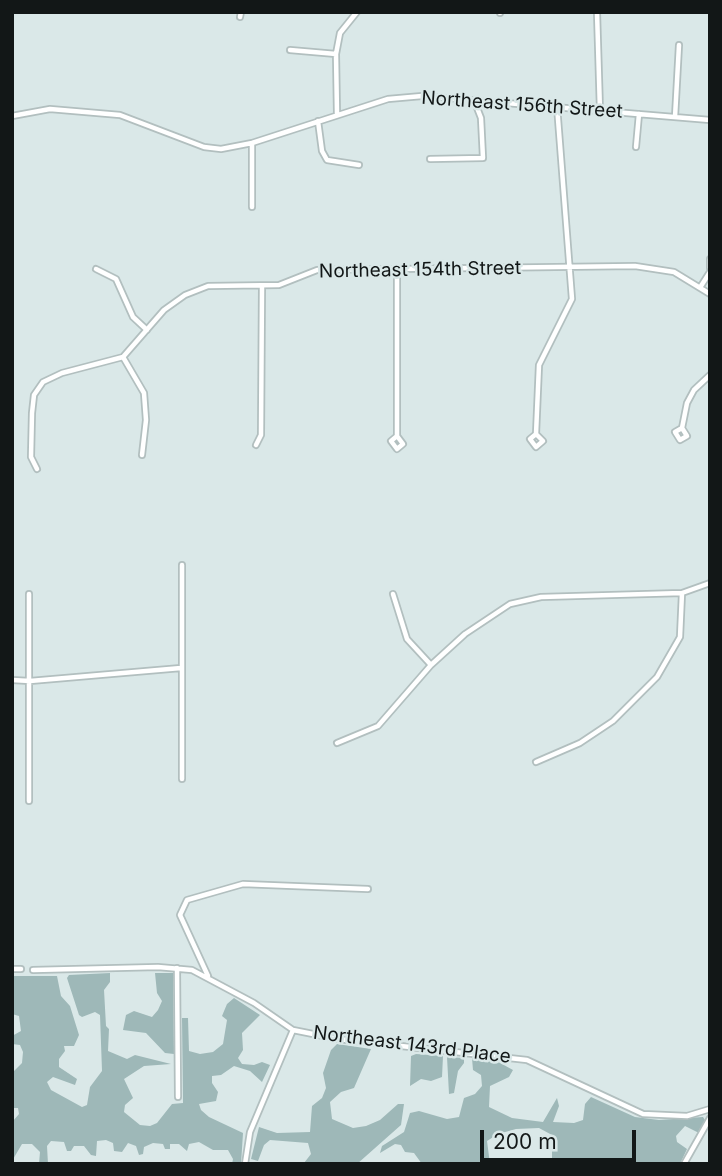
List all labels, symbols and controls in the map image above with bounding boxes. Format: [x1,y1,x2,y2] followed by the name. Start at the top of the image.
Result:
[421,87,623,123] street label: Northeast 156th Street
[319,257,521,283] street label: Northeast 154th Street
[312,1022,512,1068] street label: Northeast 143rd Place
[484,1116,640,1160] scale bar
[493,1129,557,1154] text: 200 m

